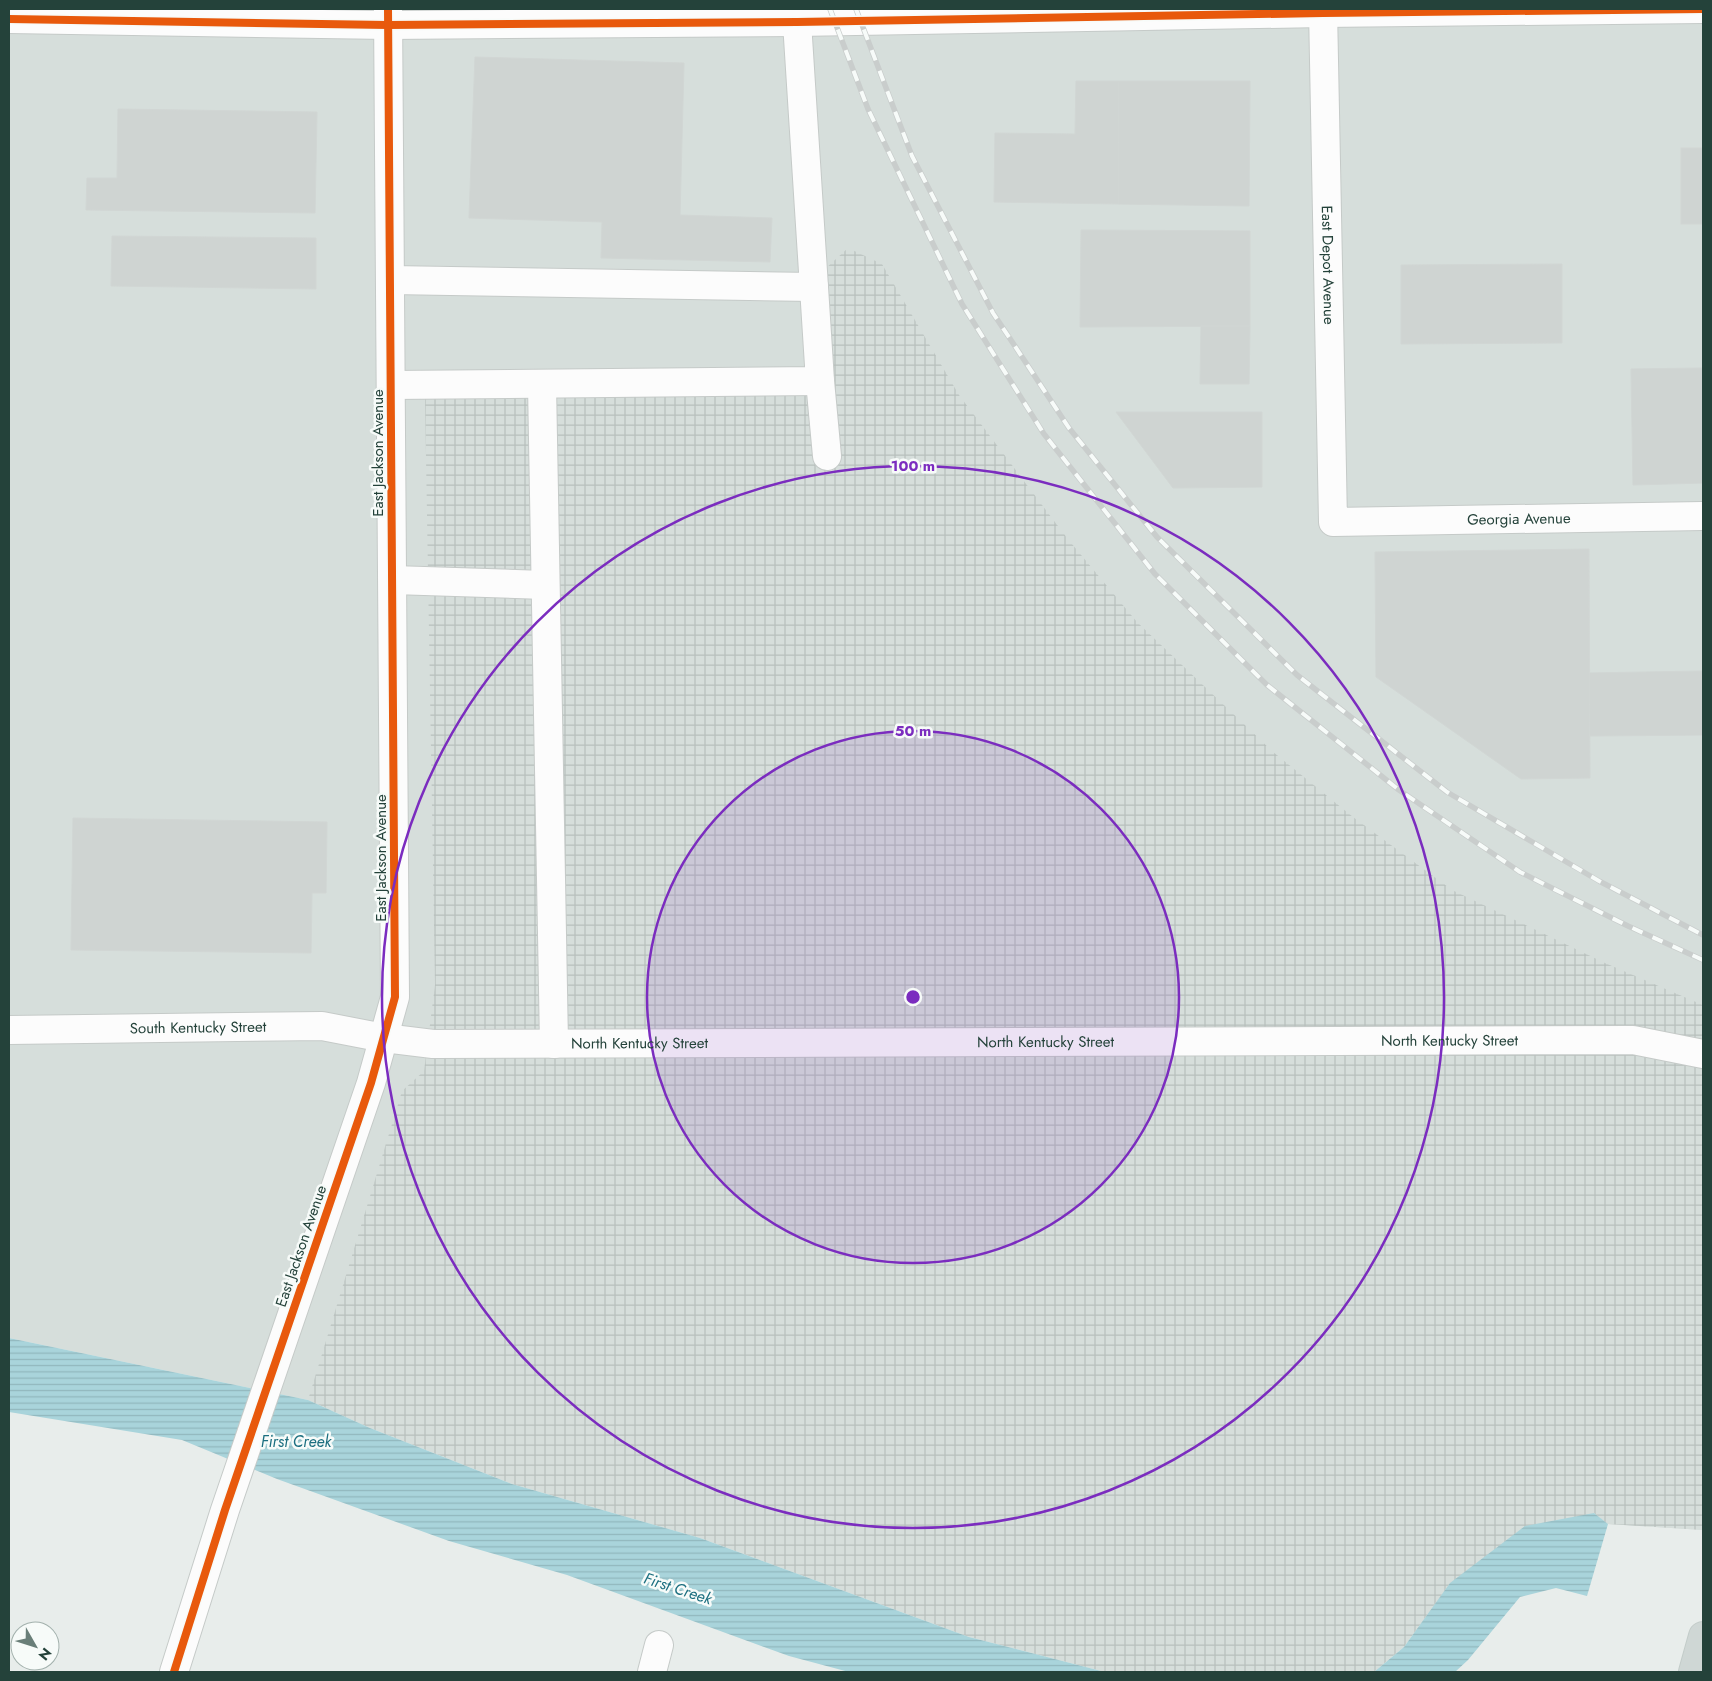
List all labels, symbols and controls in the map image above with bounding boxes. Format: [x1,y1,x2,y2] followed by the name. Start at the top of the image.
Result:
[1316,205,1340,325] street label: East Depot Avenue
[367,389,389,517] street label: East Jackson Avenue
[891,455,935,477] text: 100 m
[1467,507,1571,531] street label: Georgia Avenue
[895,720,931,742] text: 50 m
[370,794,392,922] street label: East Jackson Avenue
[904,988,922,1006] centre of rings
[130,1016,267,1039] street label: South Kentucky Street
[1381,1029,1518,1052] street label: North Kentucky Street
[977,1031,1114,1053] street label: North Kentucky Street
[571,1032,708,1055] street label: North Kentucky Street
[270,1182,332,1310] street label: East Jackson Avenue
[261,1430,332,1453] water label: First Creek
[641,1567,716,1611] water label: First Creek
[10,1621,60,1671] north arrow
[34,1644,56,1665] text: N

